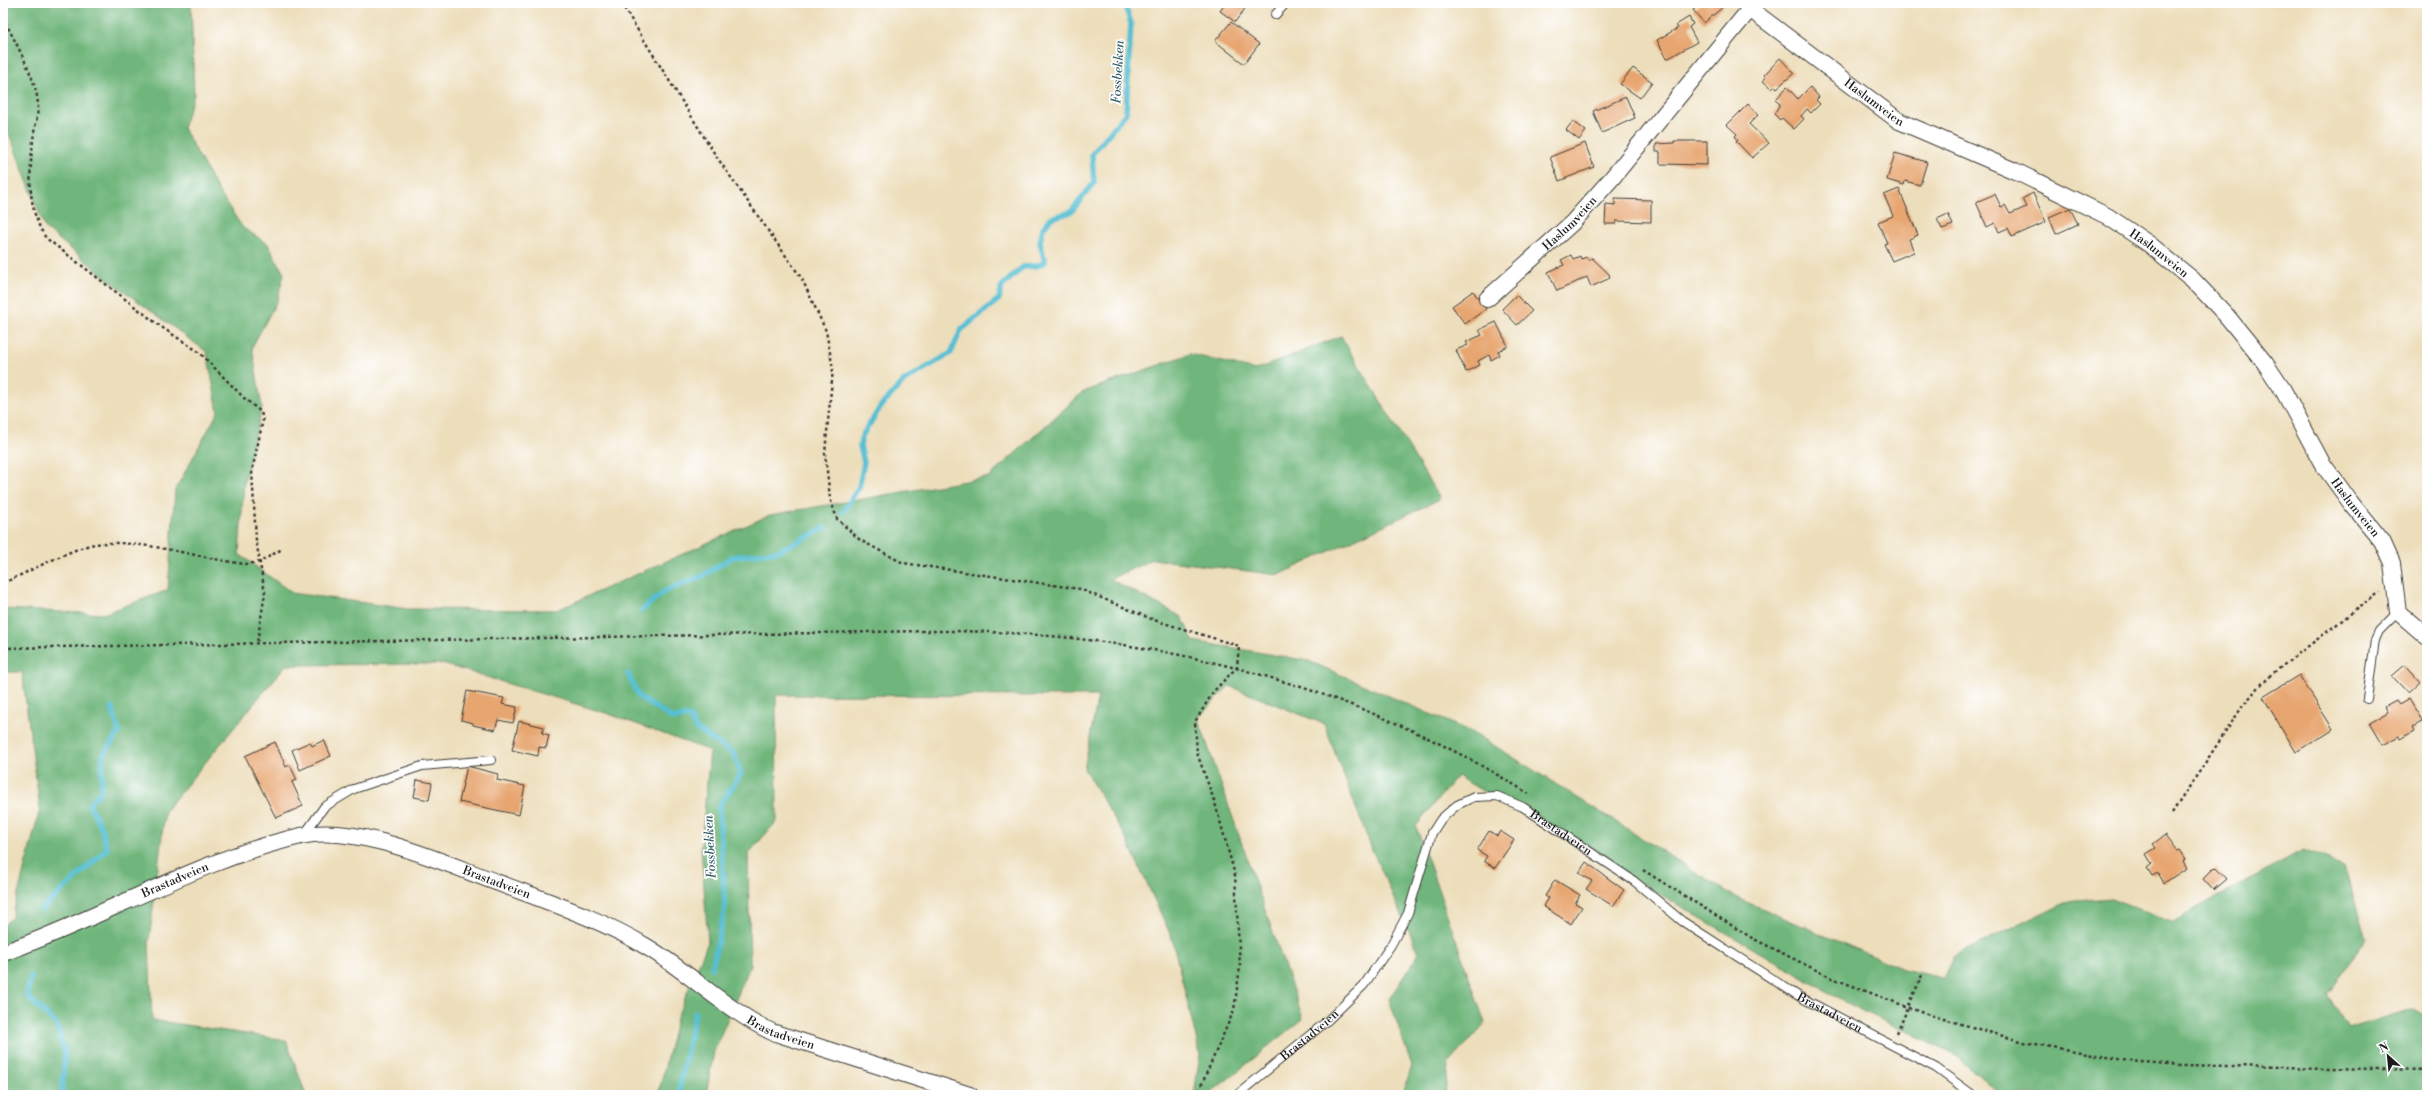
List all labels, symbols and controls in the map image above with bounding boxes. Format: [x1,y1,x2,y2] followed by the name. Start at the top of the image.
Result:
[1108,39,1128,104] water label: Fossbekken
[1841,75,1906,130] street label: Haslumveien
[1539,193,1600,254] street label: Haslumveien
[2127,226,2192,281] street label: Haslumveien
[2328,475,2383,540] street label: Haslumveien
[1526,806,1595,859] street label: Brastadveien
[700,814,720,879] water label: Fossbekken
[138,859,211,901] street label: Brastadveien
[460,862,533,902] street label: Brastadveien
[1794,989,1865,1036] street label: Brastadveien
[1276,1006,1342,1064] street label: Brastadveien
[743,1012,817,1053] street label: Brastadveien
[2368,1036,2408,1076] north arrow
[2377,1040,2391,1056] text: N

